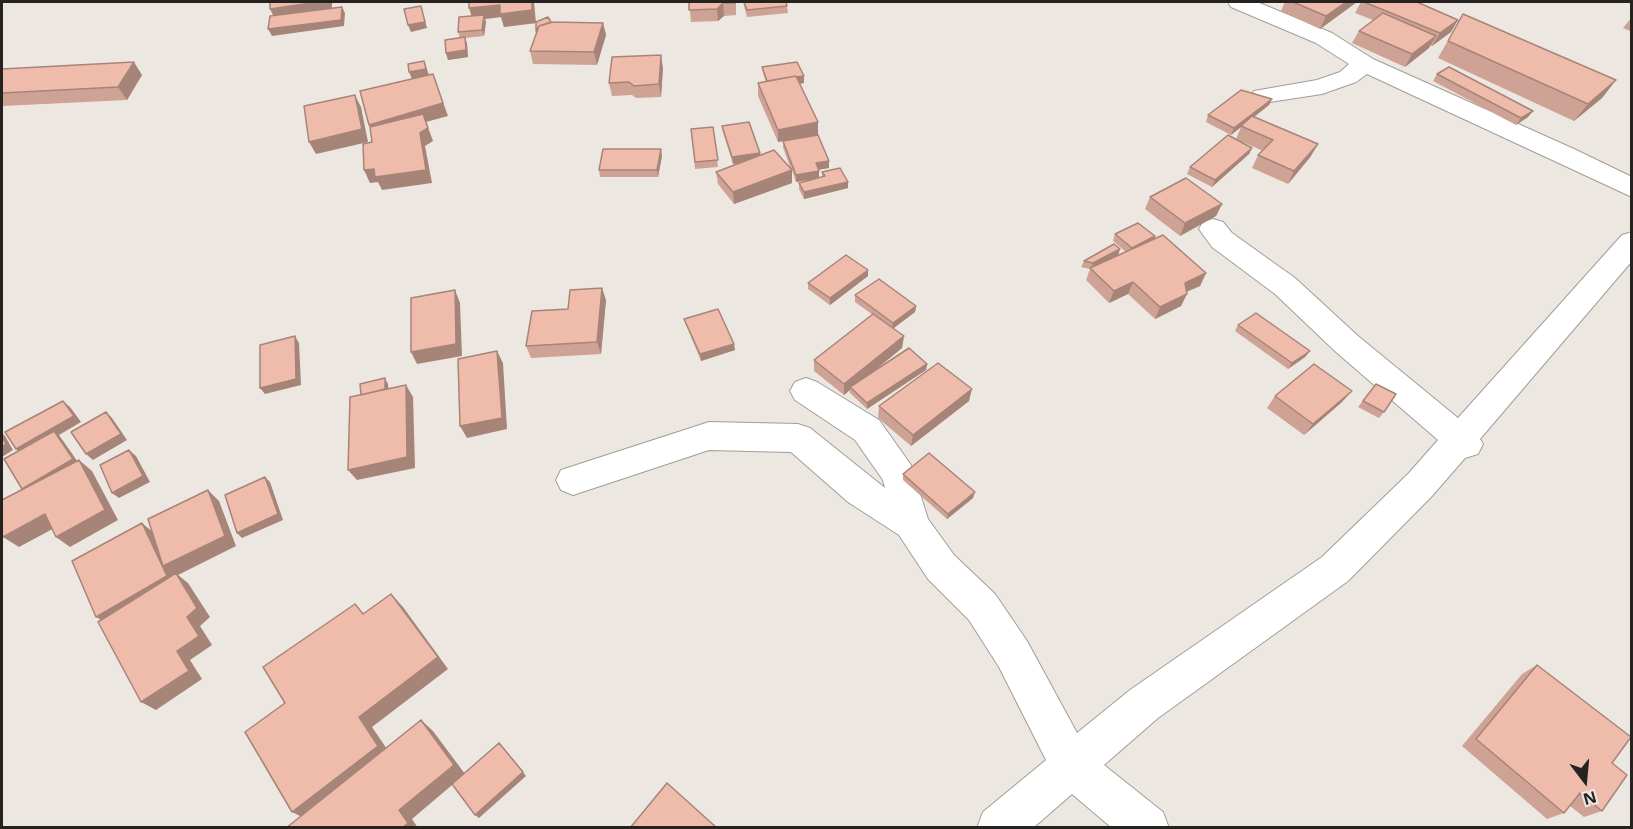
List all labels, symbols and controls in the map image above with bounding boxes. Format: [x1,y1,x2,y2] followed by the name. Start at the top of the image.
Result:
[1555,751,1615,811] north arrow
[1581,786,1599,811] text: N

